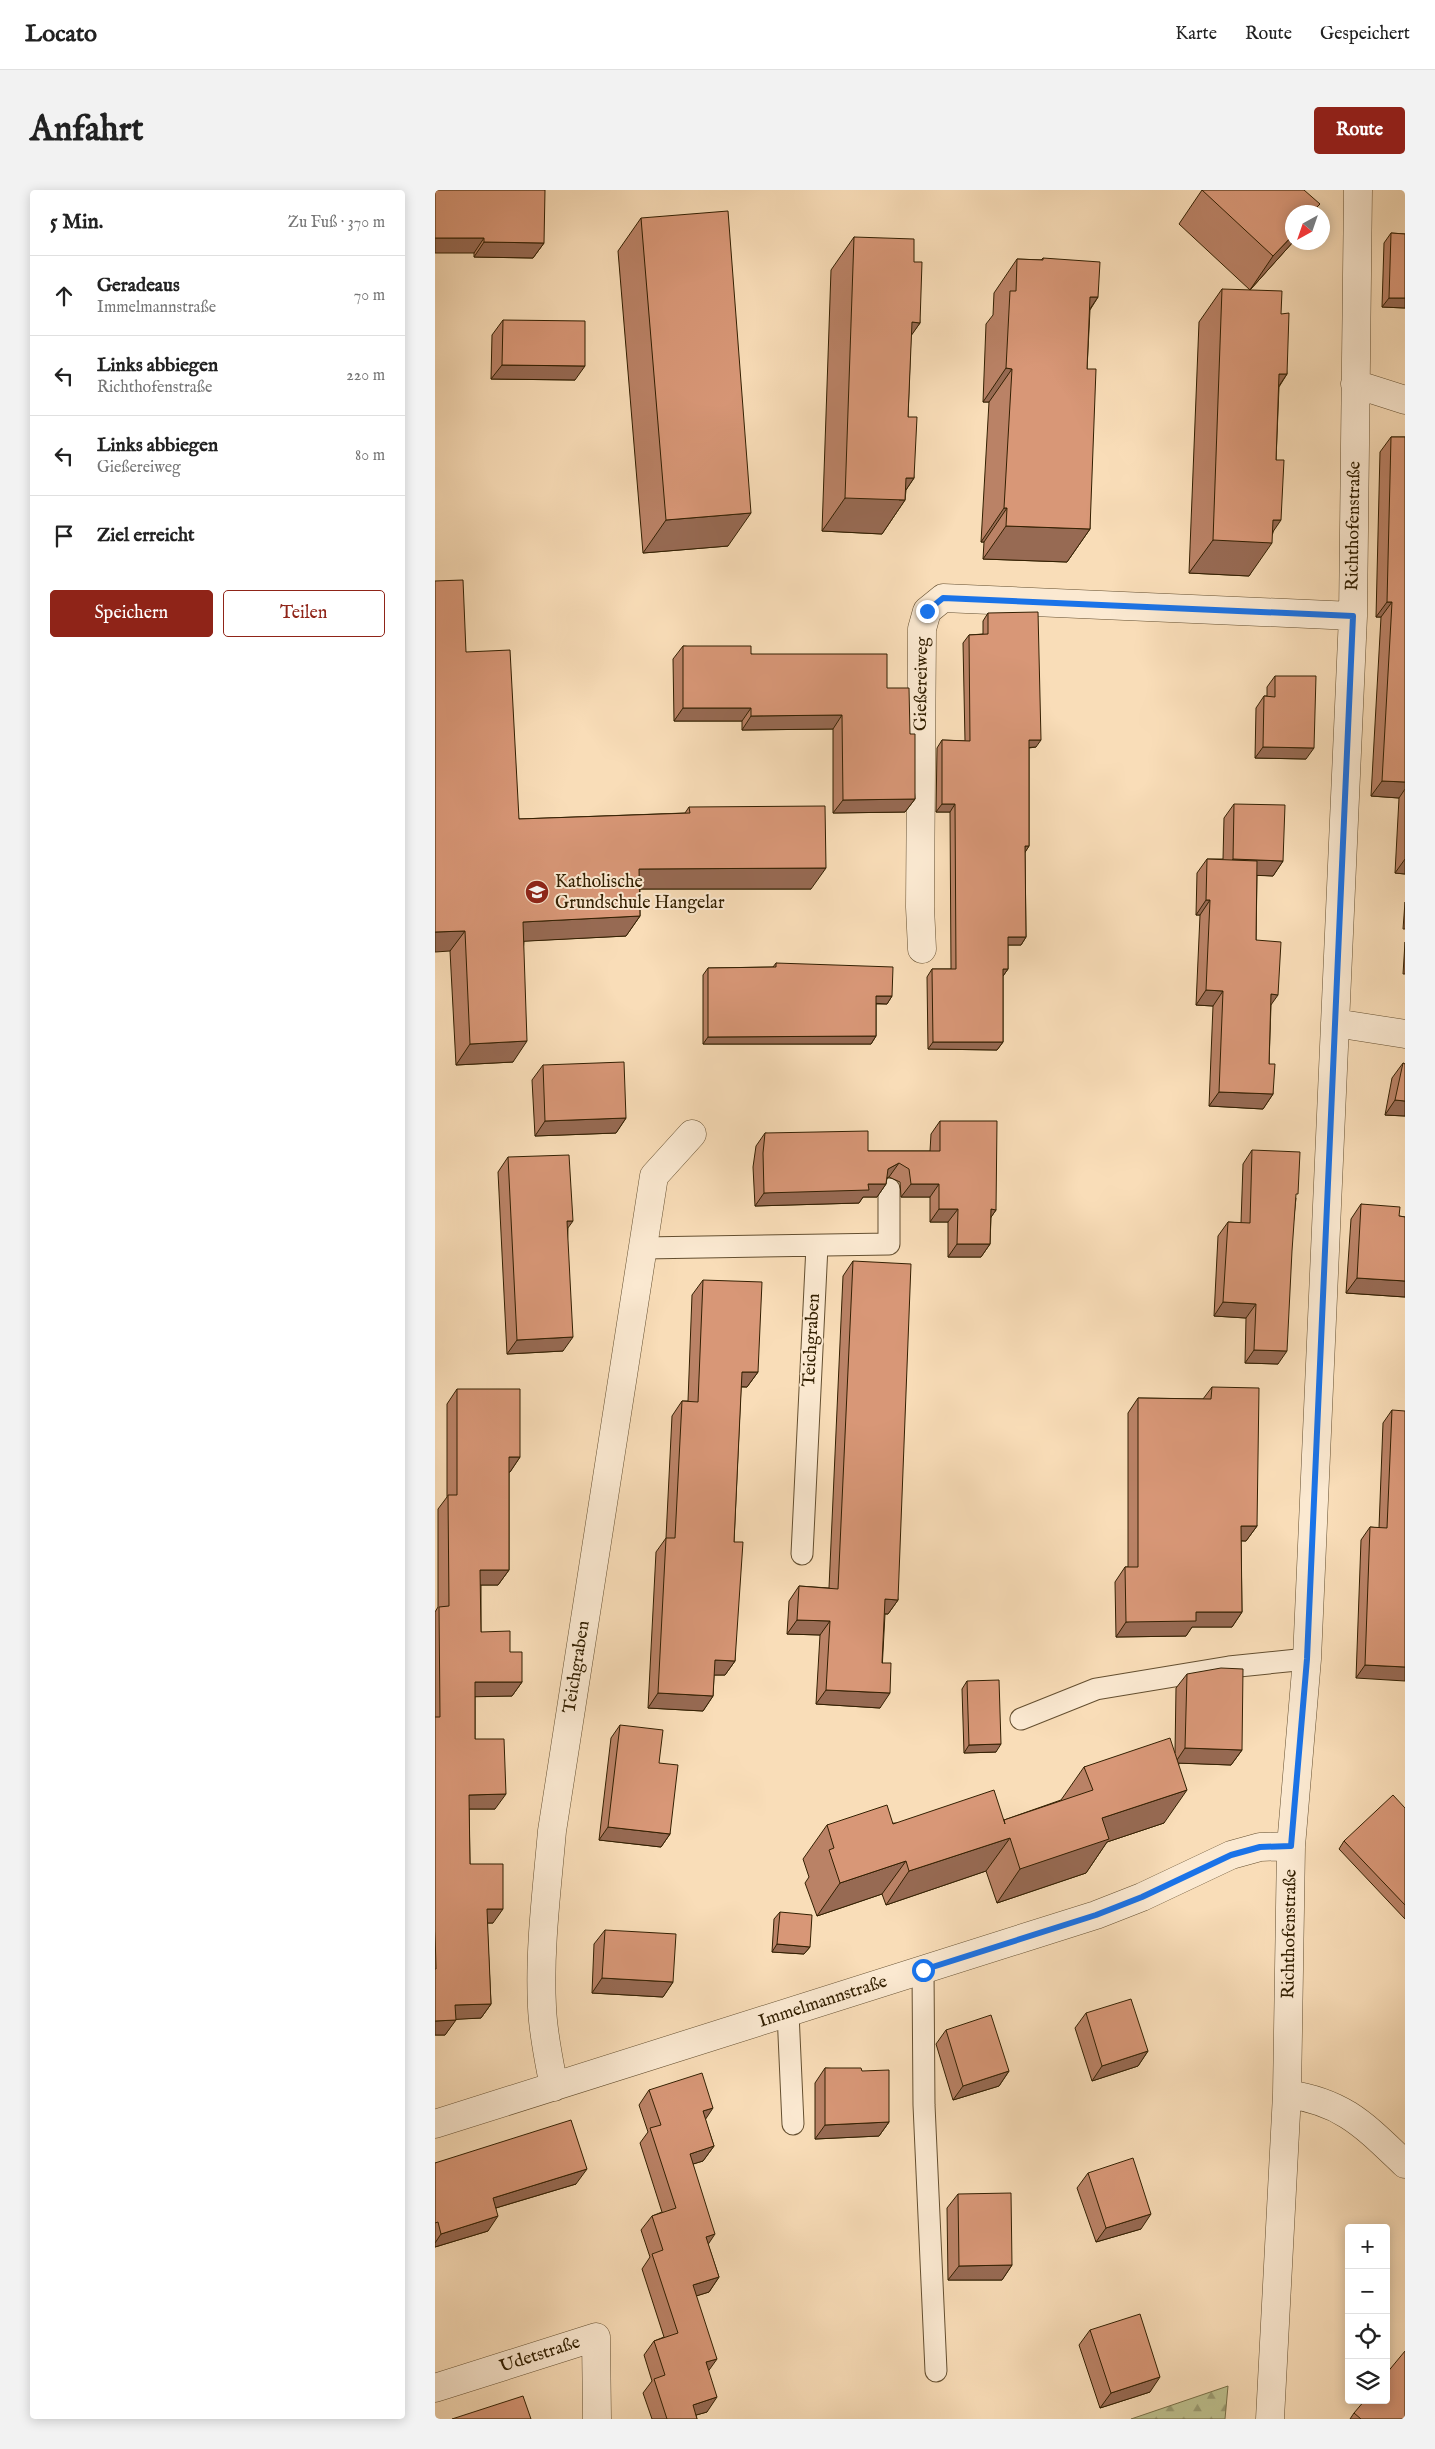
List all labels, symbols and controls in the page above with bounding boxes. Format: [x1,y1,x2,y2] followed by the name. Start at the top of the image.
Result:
[25,19,97,50] text: Locato
[1175,23,1217,46] text: Karte
[1245,23,1292,46] text: Route
[1320,23,1410,46] text: Gespeichert
[1314,107,1405,154] button: Route
[30,108,144,153] text: Anfahrt
[1285,205,1330,250] north arrow
[50,209,103,236] text: 5 Min.
[288,213,385,233] text: Zu Fuß · 370 m
[97,274,180,298] text: Geradeaus
[50,282,78,310] icon: ahead
[354,286,385,306] text: 70 m
[97,298,216,318] text: Immelmannstraße
[97,354,218,378] text: Links abbiegen
[50,362,78,390] icon: left
[346,366,385,386] text: 220 m
[97,378,212,398] text: Richthofenstraße
[97,434,218,458] text: Links abbiegen
[50,442,78,470] icon: left
[355,446,385,466] text: 80 m
[97,458,181,478] text: Gießereiweg
[1341,461,1367,591] street label: Richthofenstraße
[50,522,78,550] icon: arrive
[97,524,195,548] text: Ziel erreicht
[50,590,213,637] button: Speichern
[223,590,385,637] button: Teilen
[916,600,939,623] route end
[910,636,934,731] street label: Gießereiweg
[555,871,725,915] place label: Katholische Grundschule Hangelar
[524,879,550,905] school or university icon: Katholische Grundschule Hangelar
[798,1292,826,1387] street label: Teichgraben
[558,1619,596,1715] street label: Teichgraben
[1277,1869,1303,1999] street label: Richthofenstraße
[912,1959,935,1982] route start
[756,1970,890,2034] street label: Immelmannstraße
[1345,2224,1390,2404] map controls
[1345,2224,1390,2269] button: +
[1345,2269,1390,2314] button: −
[1345,2314,1390,2359] button: locate
[497,2331,583,2379] street label: Udetstraße
[1345,2359,1390,2404] button: layers

